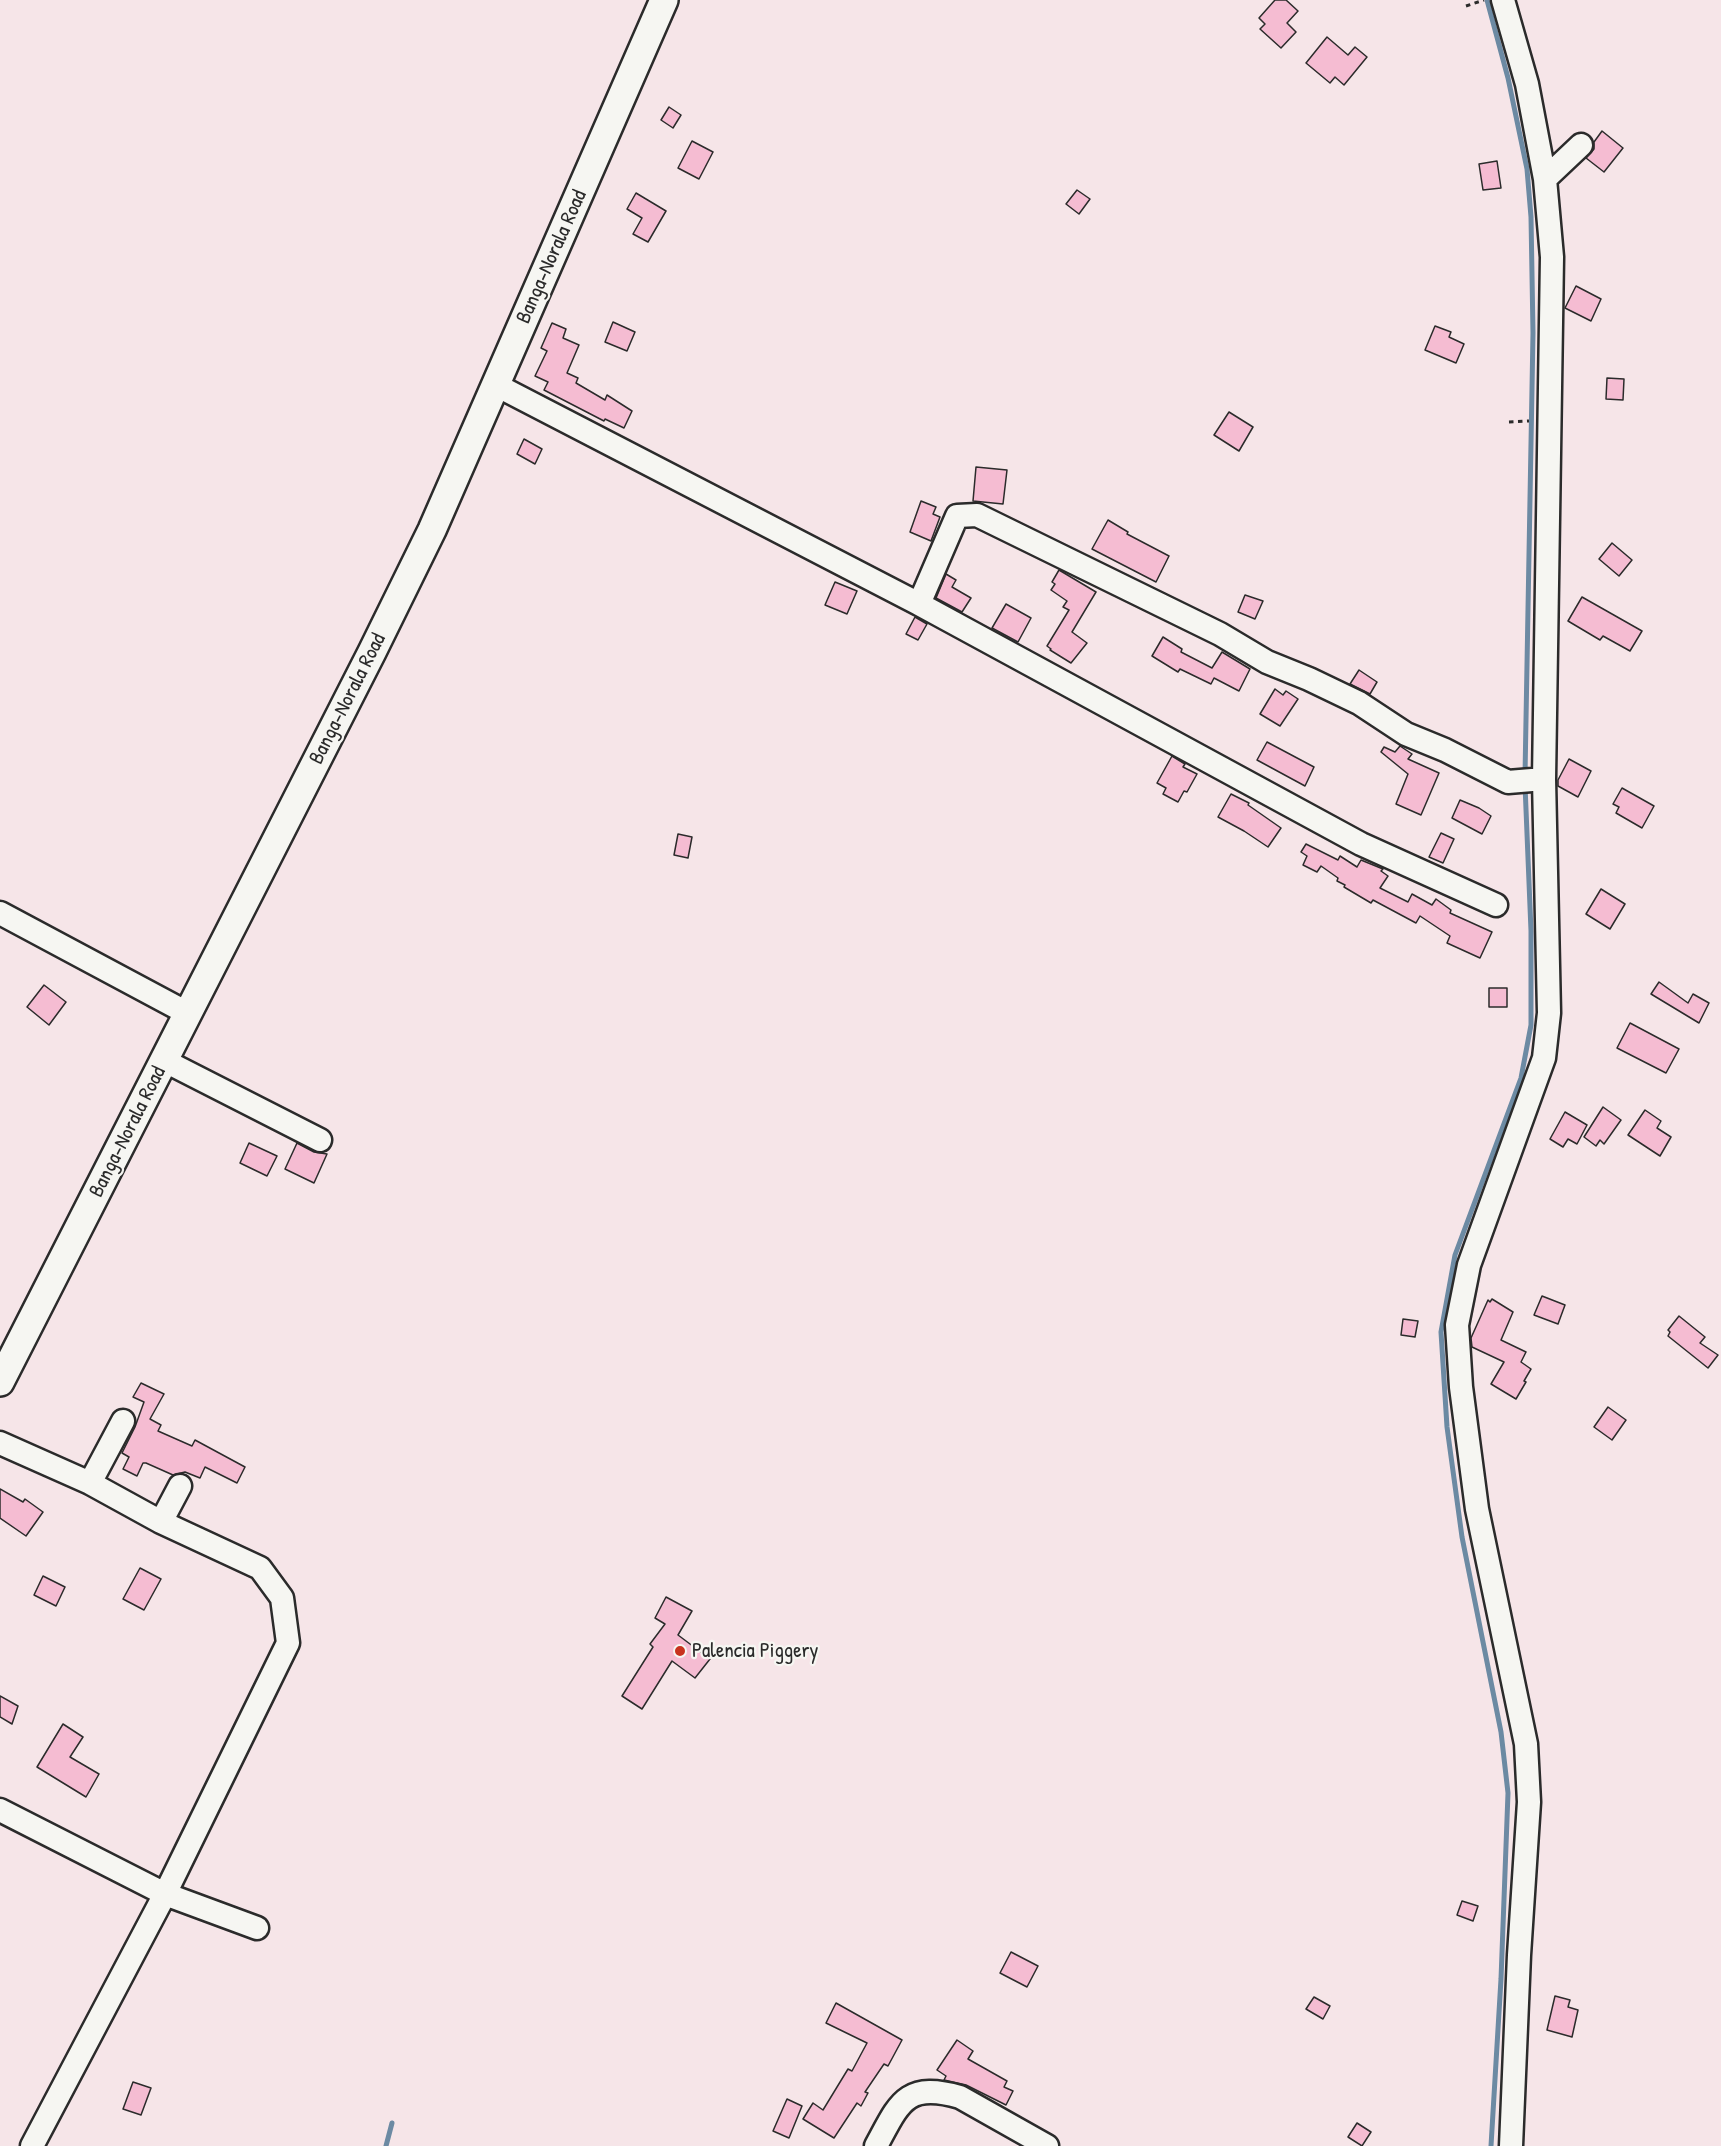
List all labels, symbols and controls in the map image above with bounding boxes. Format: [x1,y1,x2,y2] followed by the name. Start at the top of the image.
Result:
[511,186,593,328] street label: Banga-Norala Road
[304,629,392,769] street label: Banga-Norala Road
[84,1062,172,1202] street label: Banga-Norala Road
[692,1638,819,1664] place label: Palencia Piggery
[673,1644,687,1658] marker: Palencia Piggery

